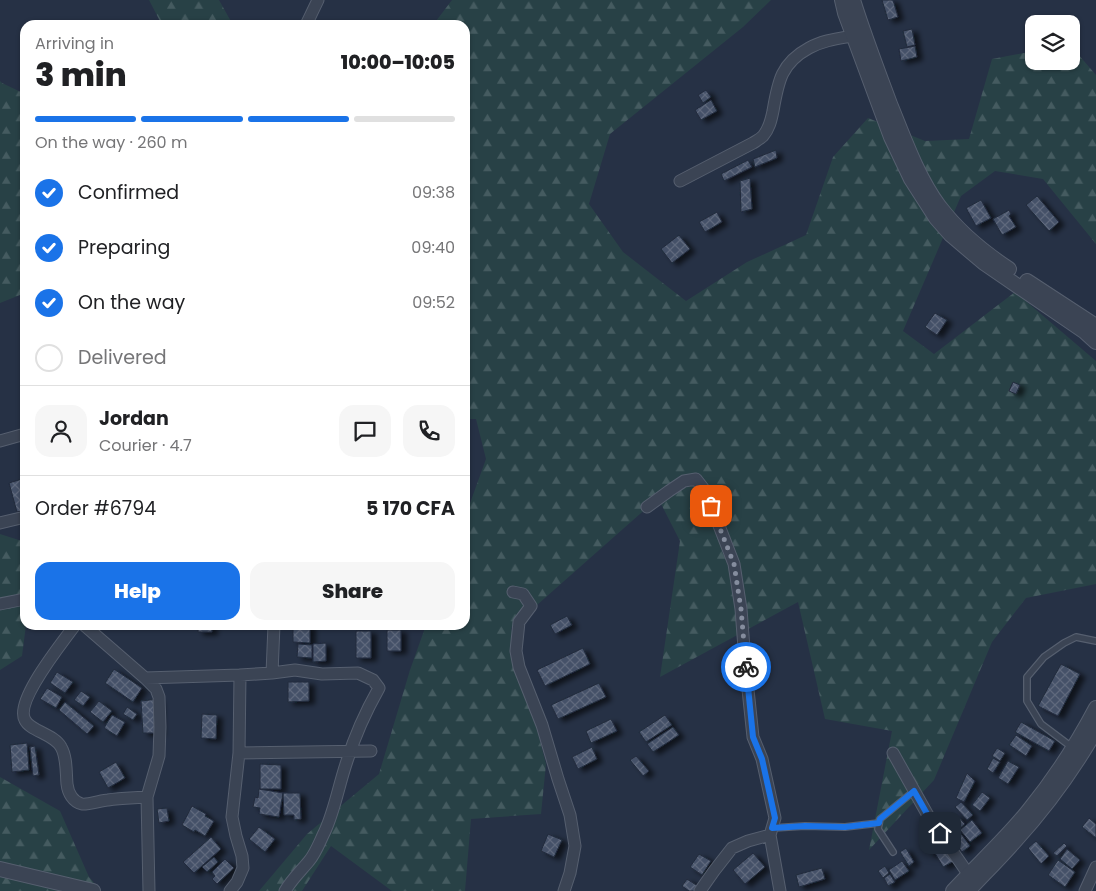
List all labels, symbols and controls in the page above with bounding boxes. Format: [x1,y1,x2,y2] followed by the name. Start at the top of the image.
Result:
[1025,15,1080,70] map controls
[1025,15,1080,70] button: layers
[35,32,114,55] text: Arriving in
[341,49,455,76] text: 10:00–10:05
[35,52,127,97] text: 3 min
[35,131,187,154] text: On the way · 260 m
[35,179,63,207] icon: check
[78,179,179,206] text: Confirmed
[412,181,455,204] text: 09:38
[35,234,63,262] icon: check
[78,234,170,261] text: Preparing
[411,236,455,259] text: 09:40
[35,289,63,317] icon: check
[78,289,185,316] text: On the way
[412,291,455,314] text: 09:52
[78,344,167,371] text: Delivered
[35,405,87,457] button: person
[99,405,169,432] text: Jordan
[339,405,391,457] button: chat
[403,405,455,457] button: phone
[99,434,192,457] text: Courier · 4.7
[690,485,732,527] pin
[697,492,725,520] icon: bag
[35,495,156,522] text: Order #6794
[366,495,455,522] text: 5 170 CFA
[35,562,240,620] button: Help
[250,562,455,620] button: Share
[721,642,771,692] courier
[732,653,760,681] icon: bike
[919,812,961,854] pin
[926,819,954,847] icon: home

